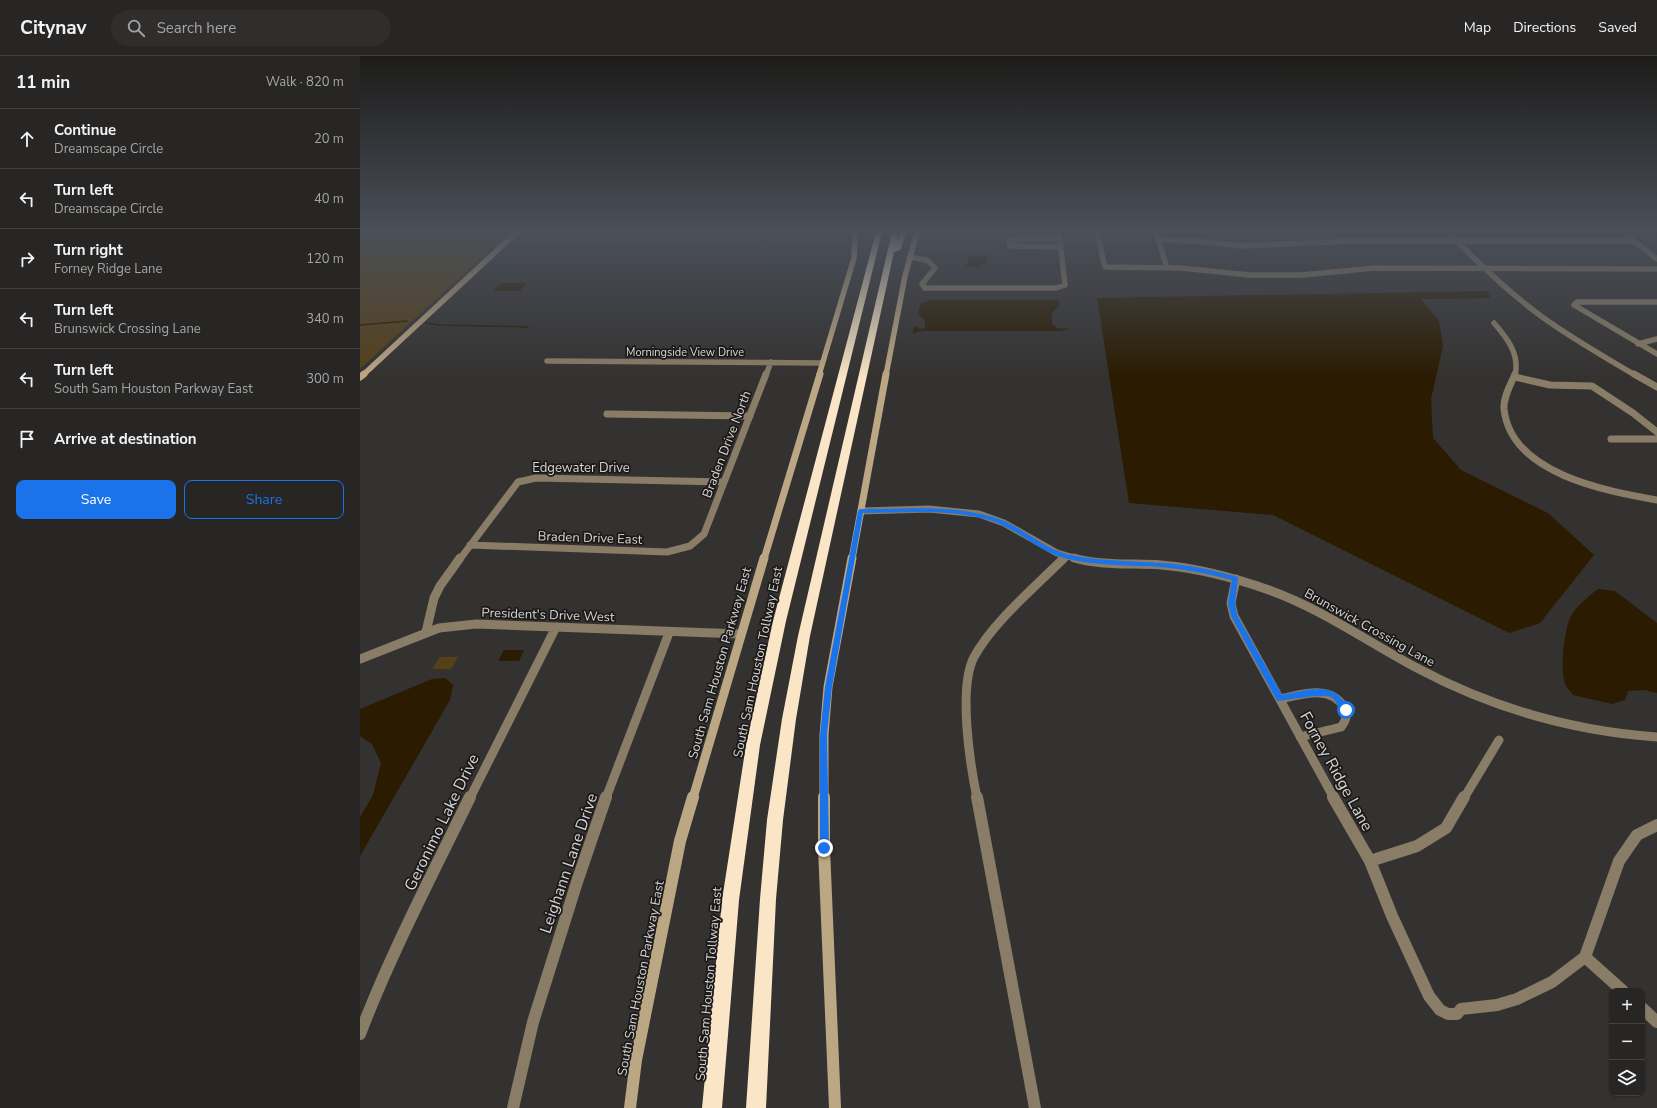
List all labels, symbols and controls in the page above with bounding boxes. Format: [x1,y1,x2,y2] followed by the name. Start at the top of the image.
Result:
[111,10,391,46] search box
[20,15,87,41] text: Citynav
[125,17,147,39] icon: search
[157,18,236,38] text: Search here
[1464,18,1491,37] text: Map
[1513,18,1576,37] text: Directions
[1598,18,1637,37] text: Saved
[16,71,70,94] text: 11 min
[266,73,344,91] text: Walk · 820 m
[54,120,116,140] text: Continue
[16,128,38,150] icon: ahead
[314,130,344,148] text: 20 m
[54,140,163,158] text: Dreamscape Circle
[54,180,113,200] text: Turn left
[16,188,38,210] icon: left
[314,190,344,208] text: 40 m
[54,200,163,218] text: Dreamscape Circle
[54,240,123,260] text: Turn right
[16,248,38,270] icon: right
[306,250,344,268] text: 120 m
[54,260,162,278] text: Forney Ridge Lane
[54,300,113,320] text: Turn left
[16,308,38,330] icon: left
[306,310,344,328] text: 340 m
[54,320,201,338] text: Brunswick Crossing Lane
[626,345,744,360] street label: Morningside View Drive
[54,360,113,380] text: Turn left
[16,368,38,390] icon: left
[306,370,344,388] text: 300 m
[54,380,253,398] text: South Sam Houston Parkway East
[698,388,756,501] street label: Braden Drive North
[16,428,38,450] icon: arrive
[54,429,197,449] text: Arrive at destination
[532,459,630,477] street label: Edgewater Drive
[16,480,176,519] button: Save
[184,480,344,519] button: Share
[537,527,643,549] street label: Braden Drive East
[684,565,756,761] street label: South Sam Houston Parkway East
[729,565,787,759] street label: South Sam Houston Tollway East
[1301,584,1438,671] street label: Brunswick Crossing Lane
[481,604,615,626] street label: President's Drive West
[1337,701,1355,719] route start
[1294,708,1378,835] street label: Forney Ridge Lane
[399,750,485,895] street label: Geronimo Lake Drive
[535,790,603,936] street label: Leighann Lane Drive
[815,839,833,857] route end
[613,879,669,1077] street label: South Sam Houston Parkway East
[692,886,726,1082] street label: South Sam Houston Tollway East
[1609,988,1645,1096] map controls
[1609,988,1645,1024] button: +
[1609,1024,1645,1060] button: −
[1609,1060,1645,1096] button: layers

